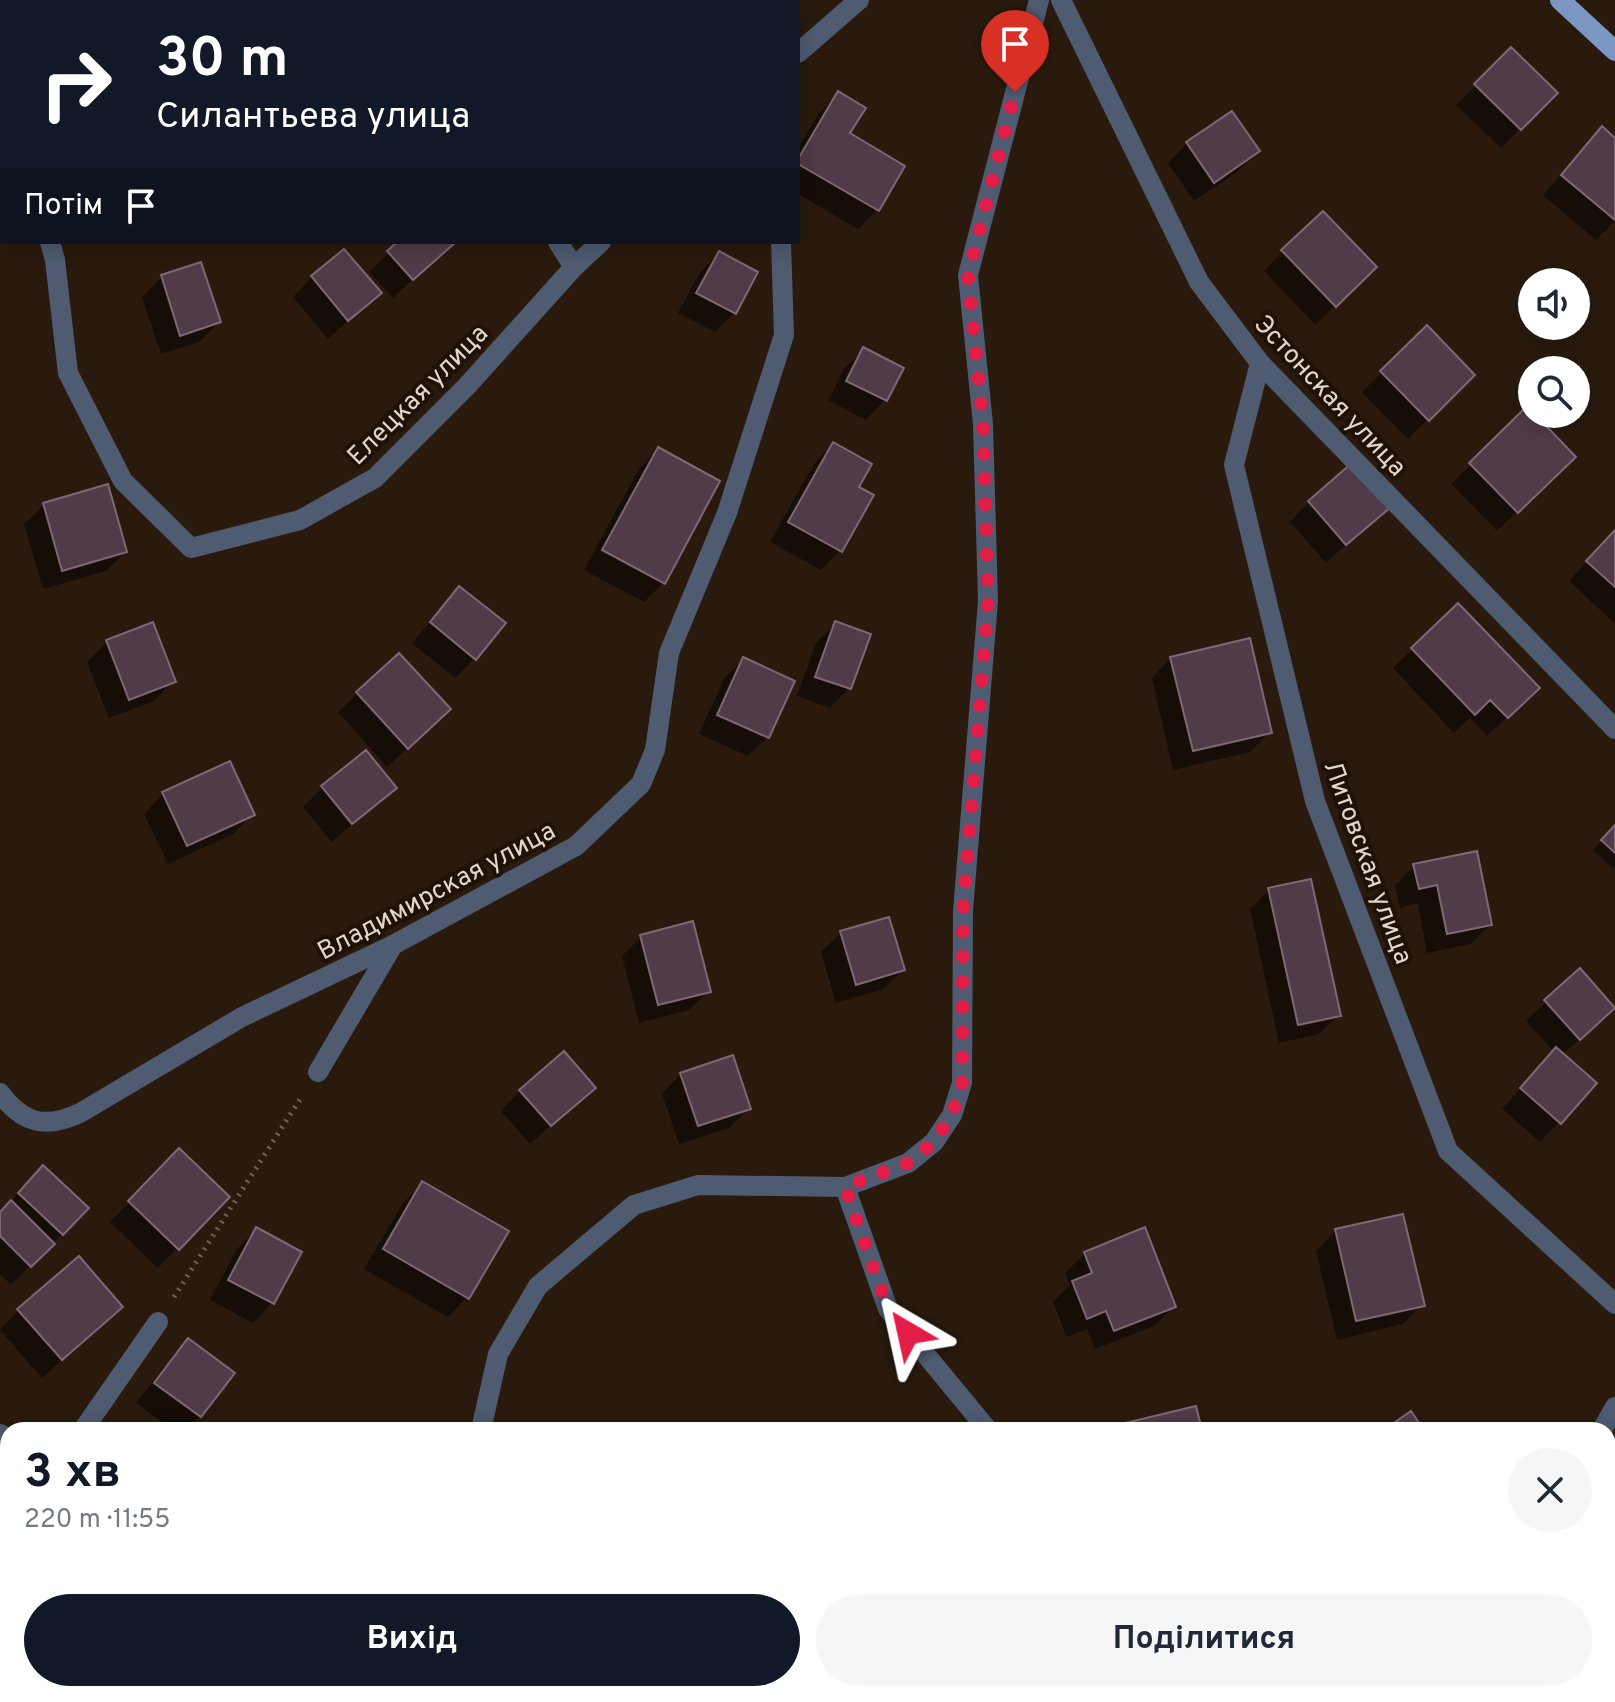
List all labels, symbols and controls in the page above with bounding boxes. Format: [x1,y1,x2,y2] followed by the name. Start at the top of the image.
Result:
[981,10,1049,92] pin
[993,22,1037,66] icon: arrive
[156,26,289,96] text: 30 m
[24,32,128,136] icon: right
[156,95,470,141] text: Силантьева улица
[119,184,163,228] icon: arrive
[24,188,103,225] text: Потім
[1518,268,1590,428] map controls
[1518,268,1590,340] button: sound
[1246,309,1412,484] street label: Эстонская улица
[341,318,496,473] street label: Елецкая улица
[1518,356,1590,428] button: search
[1315,757,1419,969] street label: Литовская улица
[312,815,562,969] street label: Владимирская улица
[866,1291,950,1375] position arrow
[24,1444,121,1504] text: 3 хв
[1508,1448,1592,1532] button: close
[24,1504,170,1537] text: 220 m · 11:55
[24,1594,800,1686] button: Вихід
[816,1594,1592,1686] button: Поділитися

